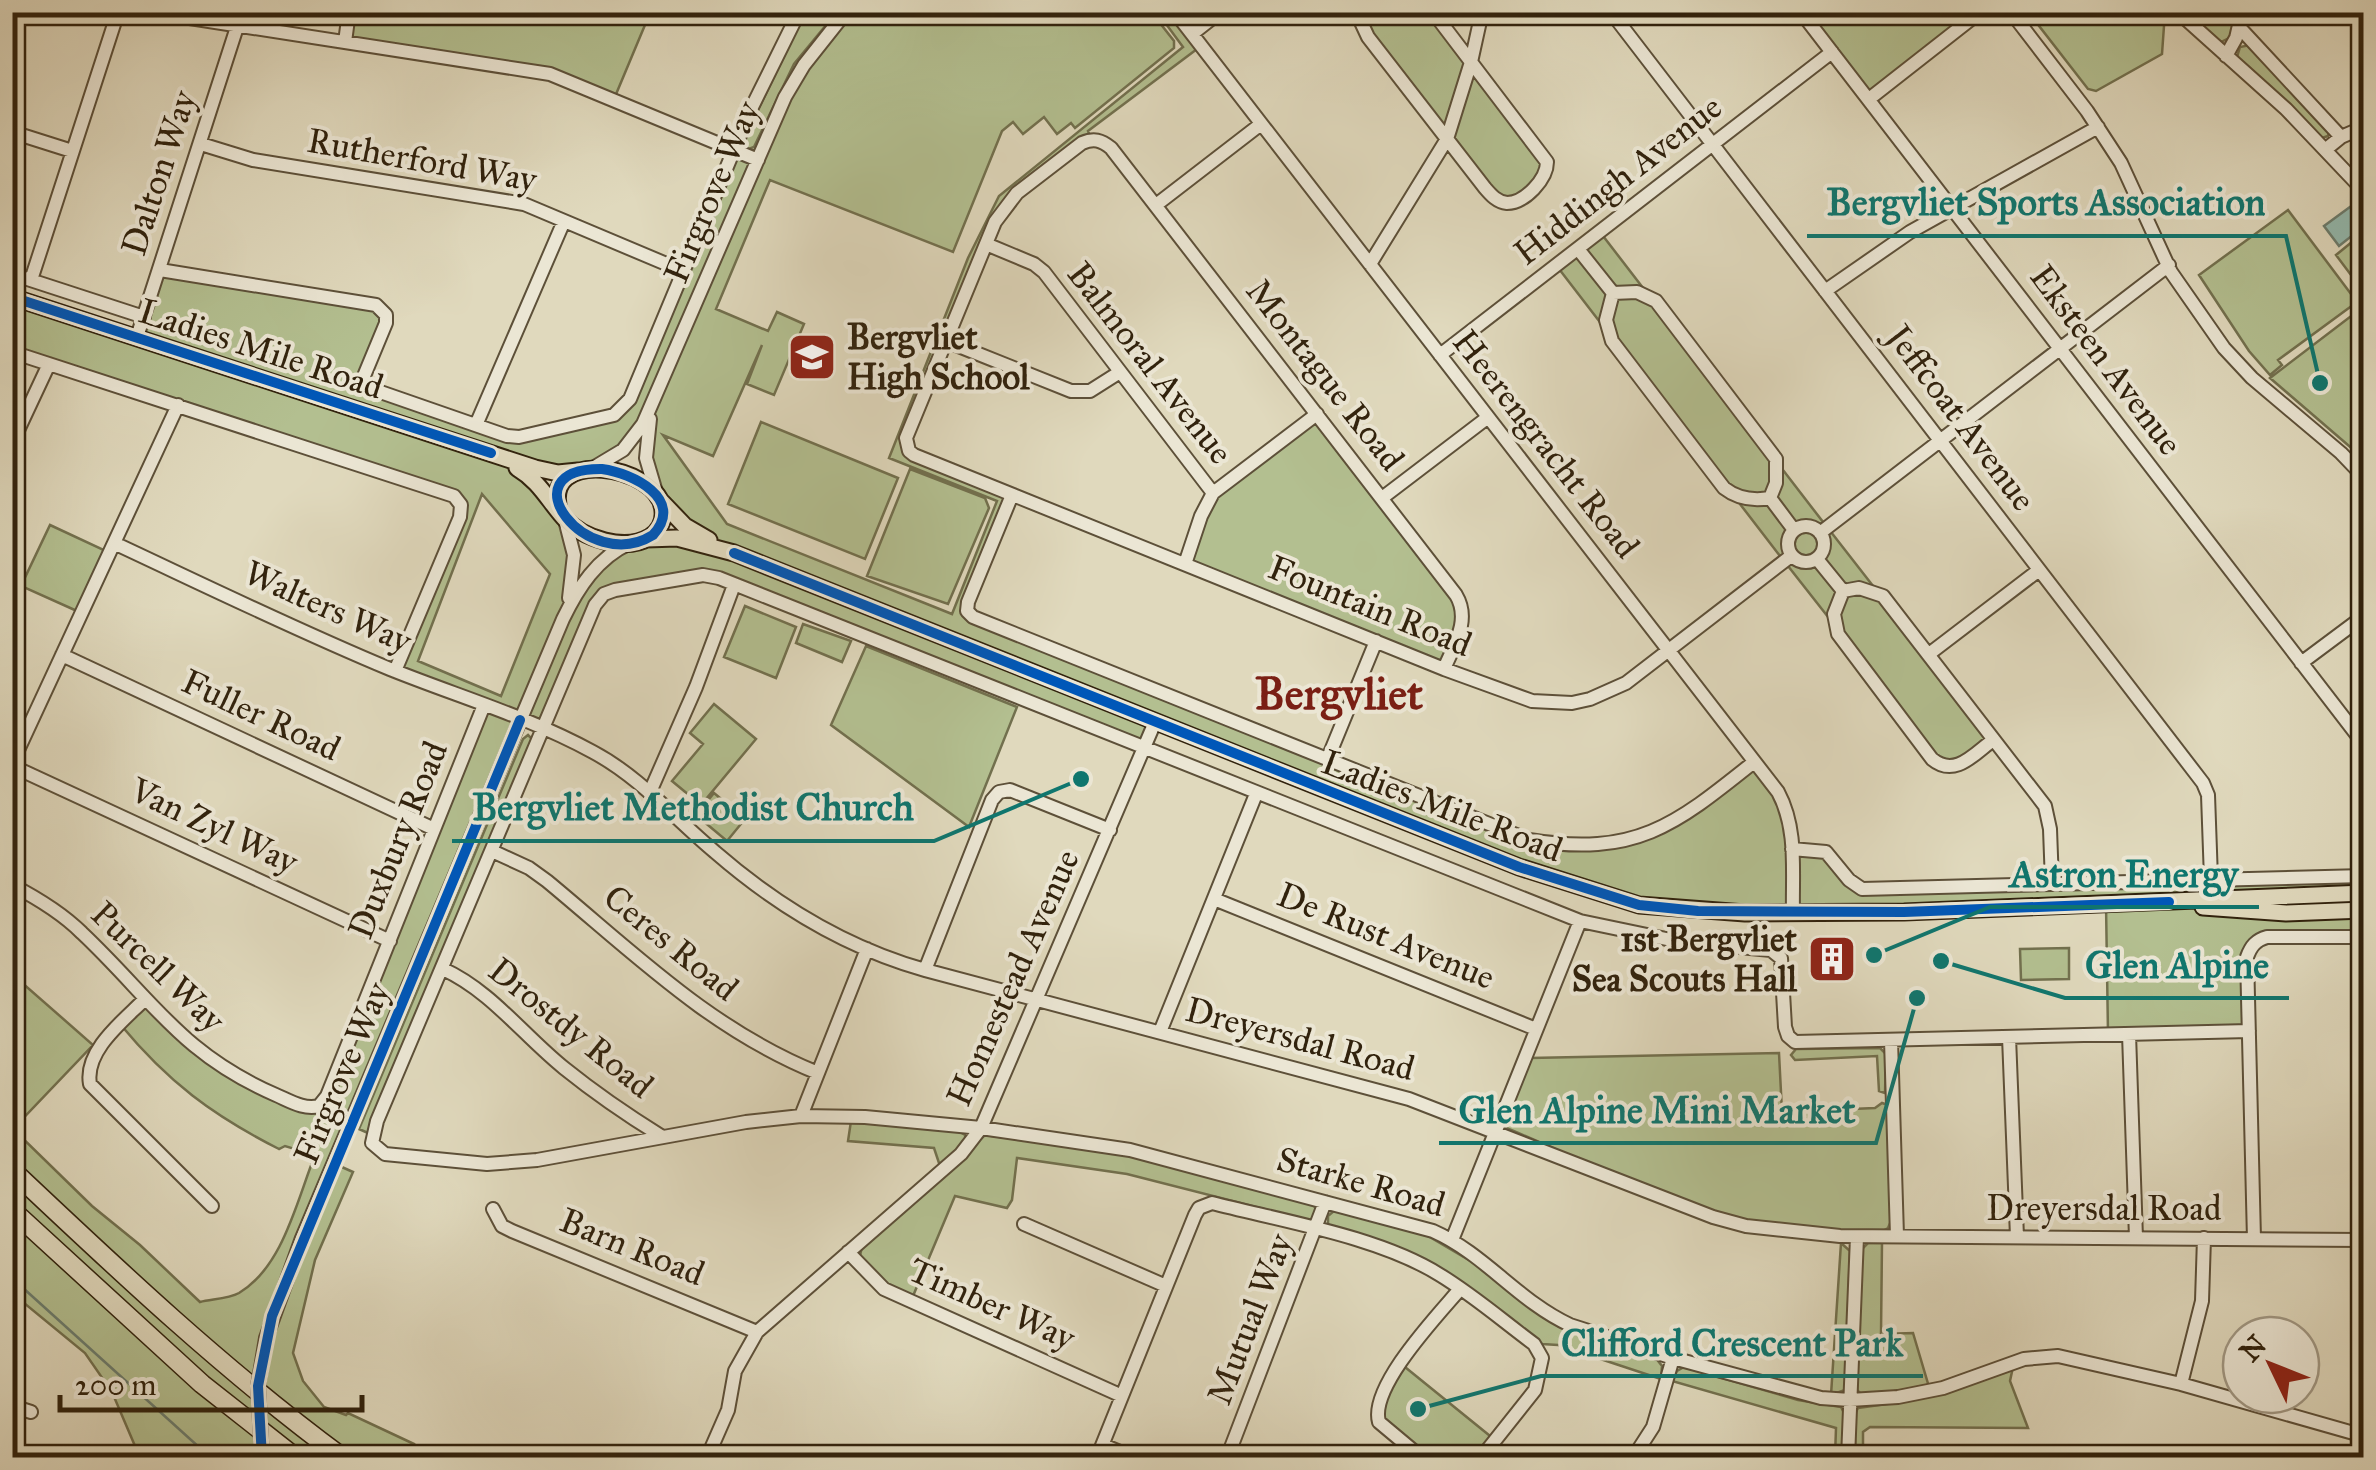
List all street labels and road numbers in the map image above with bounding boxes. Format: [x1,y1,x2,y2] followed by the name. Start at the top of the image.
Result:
[112,85,206,261] street label: Dalton Way
[1506,86,1730,274] street label: Hiddingh Avenue
[654,94,770,289] street label: Firgrove Way
[304,119,541,201] street label: Rutherford Way
[1058,253,1242,473] street label: Balmoral Avenue
[2020,256,2192,464] street label: Eksteen Avenue
[1237,271,1413,480] street label: Montague Road
[133,289,389,409] street label: Ladies Mile Road
[1875,313,2045,519] street label: Jeffcoat Avenue
[1443,321,1649,567] street label: Heerengracht Road
[1262,546,1478,666] street label: Fountain Road
[238,551,419,663] street label: Walters Way
[175,660,347,771] street label: Fuller Road
[339,735,457,945] street label: Duxbury Road
[1316,740,1569,872] street label: Ladies Mile Road
[123,768,305,884] street label: Van Zyl Way
[937,843,1089,1113] street label: Homestead Avenue
[1271,873,1501,999] street label: De Rust Avenue
[595,876,747,1011] street label: Ceres Road
[82,893,234,1042] street label: Purcell Way
[480,949,662,1108] street label: Drostdy Road
[284,975,400,1170] street label: Firgrove Way
[1181,988,1420,1090] street label: Dreyersdal Road
[1272,1138,1450,1227] street label: Starke Road
[1986,1187,2222,1230] street label: Dreyersdal Road
[553,1199,711,1296] street label: Barn Road
[1198,1227,1302,1410] street label: Mutual Way
[902,1248,1082,1360] street label: Timber Way

